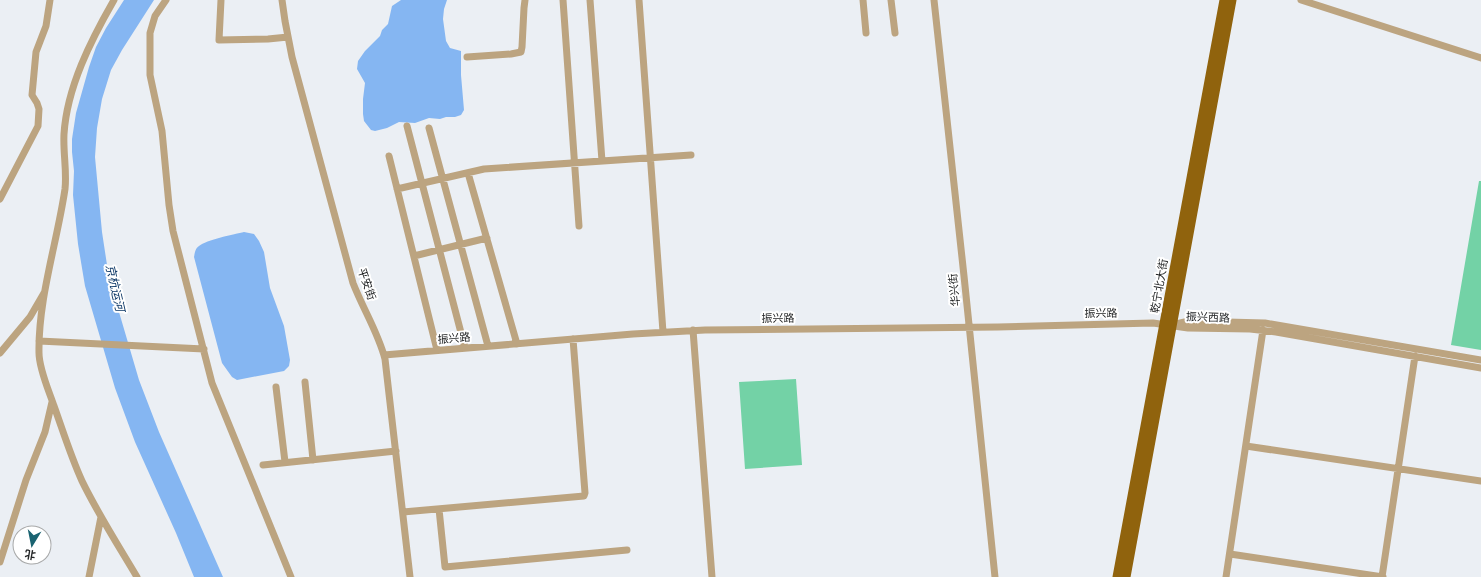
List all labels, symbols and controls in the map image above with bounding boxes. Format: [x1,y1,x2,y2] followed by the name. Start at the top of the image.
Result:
[1147,258,1171,314] street label: 乾宁北大街
[102,263,129,315] water label: 京杭运河
[355,266,379,302] street label: 平安街
[945,273,963,307] street label: 华兴街
[1084,306,1118,320] street label: 振兴路
[1186,309,1230,325] street label: 振兴西路
[761,311,795,325] street label: 振兴路
[437,330,471,346] street label: 振兴路
[12,525,52,565] north arrow
[24,547,37,563] text: 北

